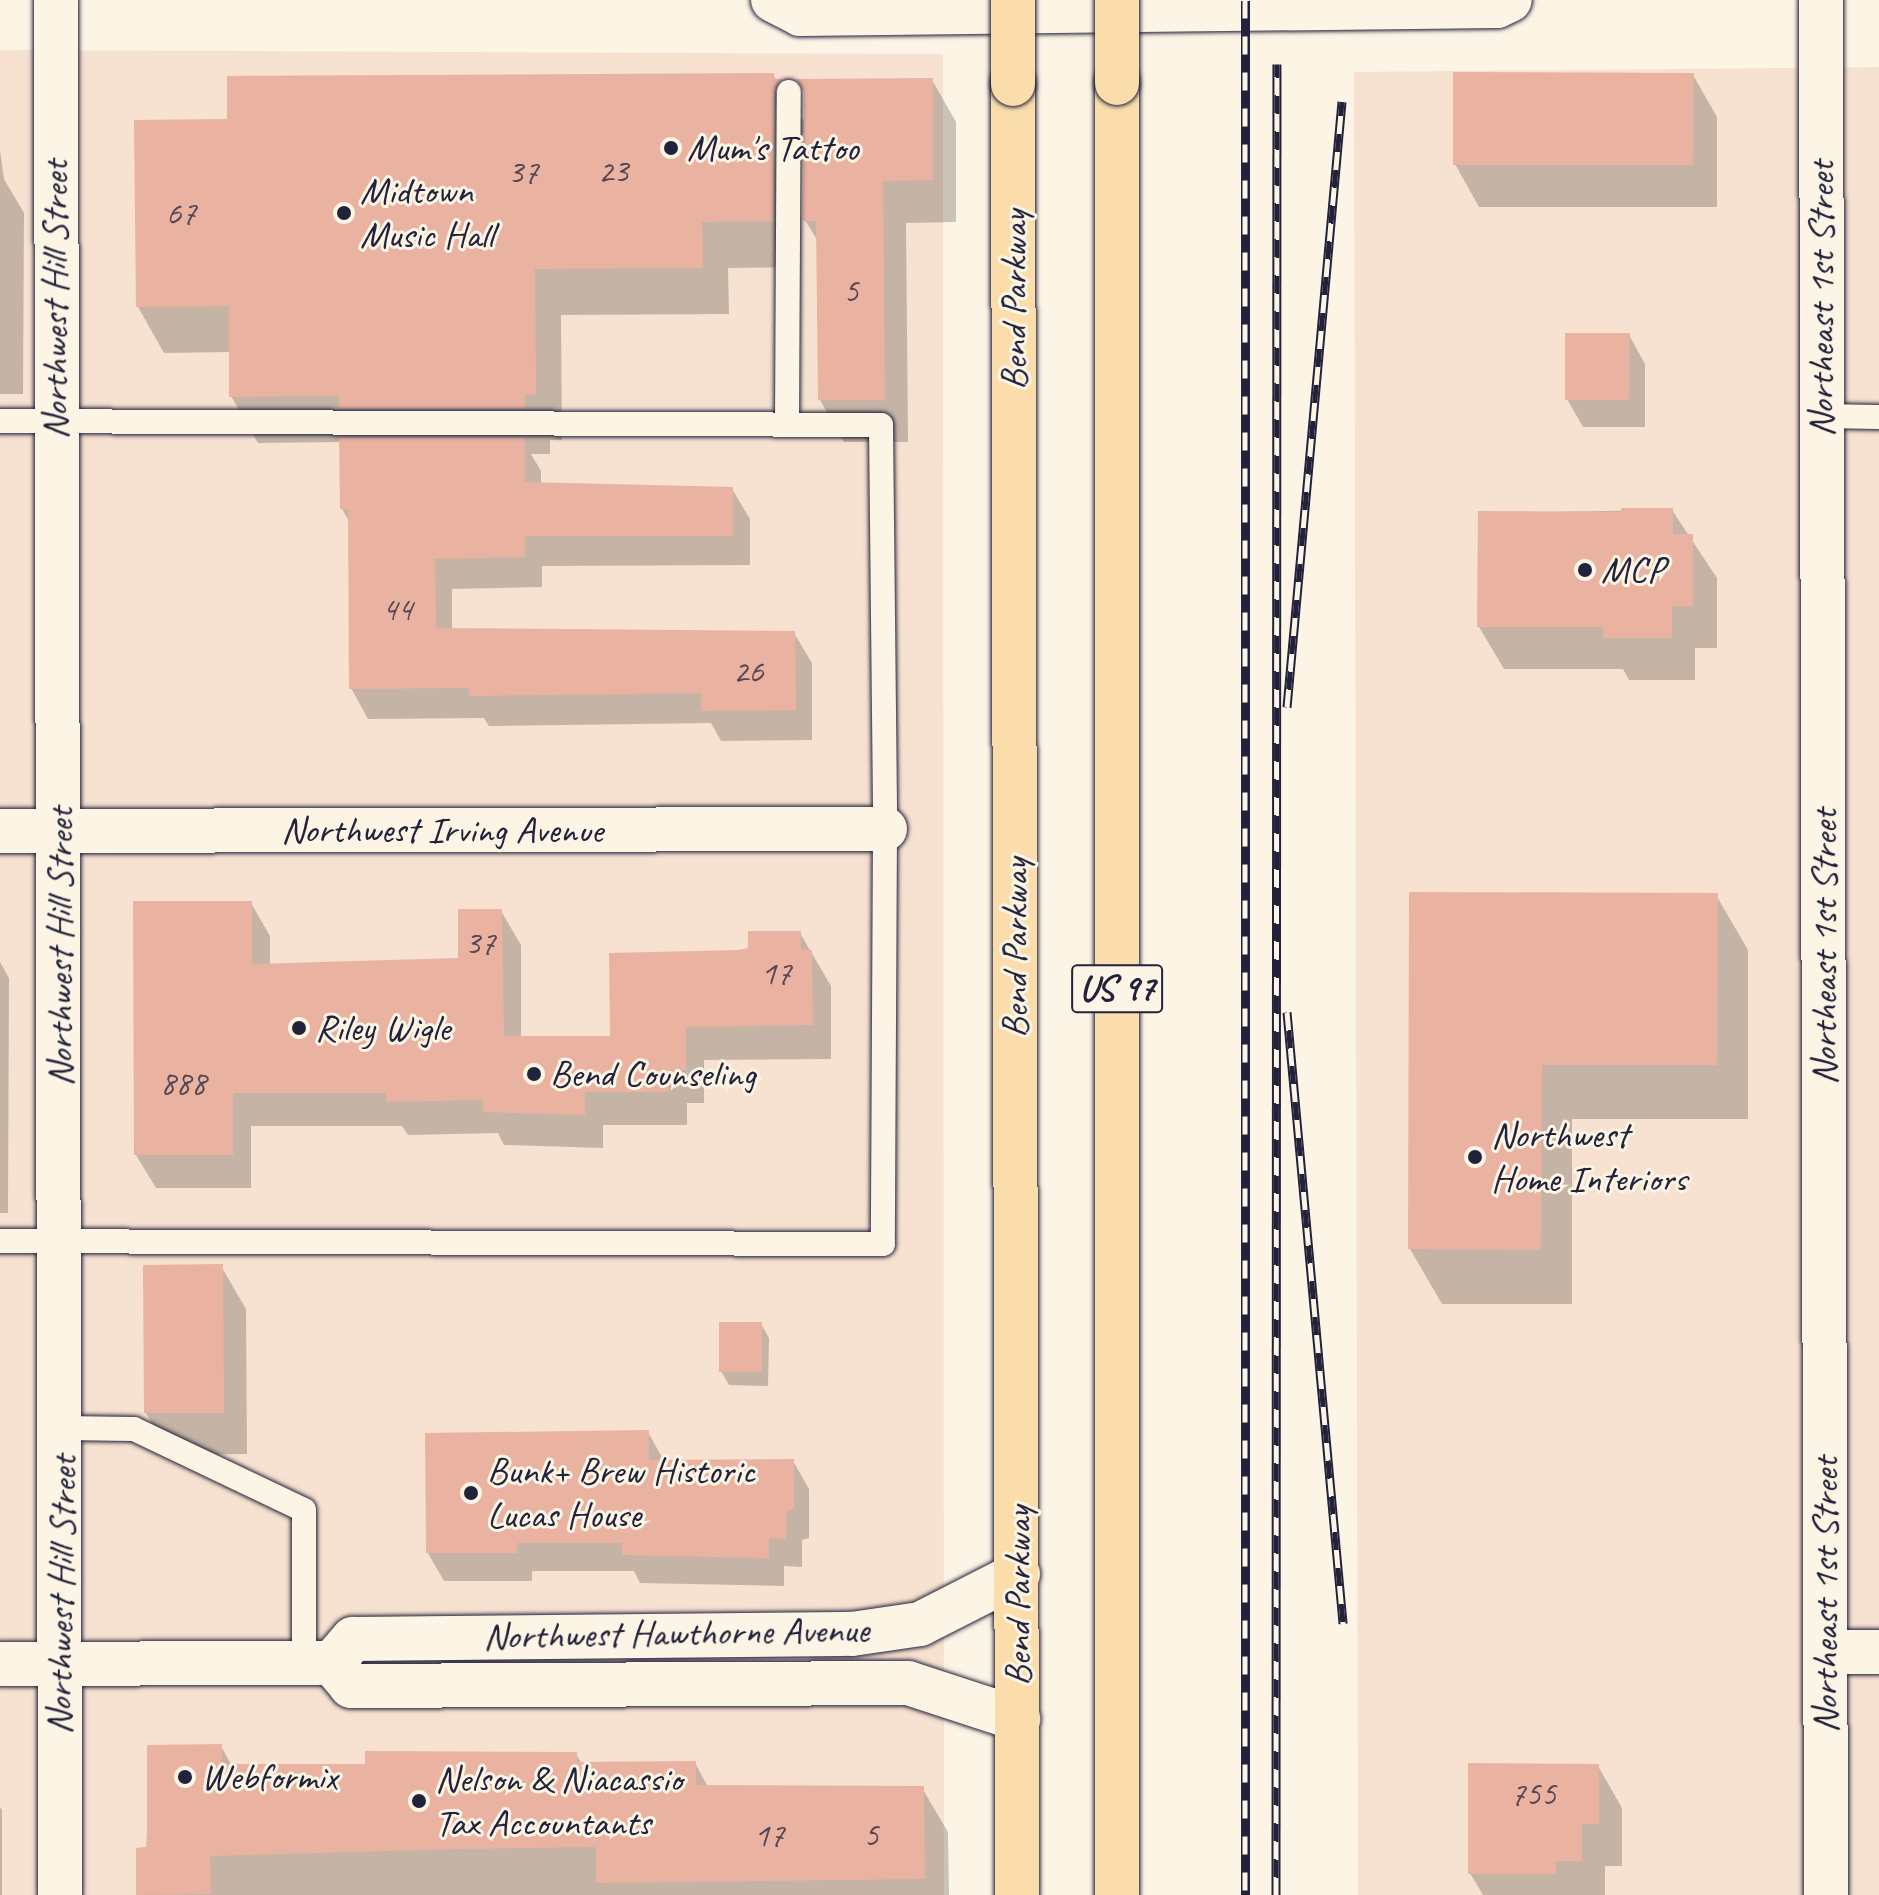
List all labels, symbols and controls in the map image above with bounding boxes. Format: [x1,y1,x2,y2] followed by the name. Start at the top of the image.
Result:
[687,125,858,171] place label: Mum's Tattoo
[662,139,680,157] marker: Mum's Tattoo
[598,151,628,191] house number: 23
[508,152,538,192] house number: 37
[32,160,78,440] street label: Northwest Hill Street
[1798,161,1844,437] street label: Northeast 1st Street
[360,168,494,258] place label: Midtown Music Hall
[166,193,196,233] house number: 67
[335,204,353,222] marker: Midtown Music Hall
[991,209,1037,391] street label: Bend Parkway
[843,271,859,311] house number: 5
[1601,547,1665,593] place label: MCP
[1576,561,1594,579] marker: MCP
[382,589,412,629] house number: 44
[733,651,763,691] house number: 26
[37,807,83,1087] street label: Northwest Hill Street
[281,807,603,853] street label: Northwest Irving Avenue
[1801,809,1847,1085] street label: Northeast 1st Street
[992,857,1038,1039] street label: Bend Parkway
[465,923,495,963] house number: 37
[761,953,791,993] house number: 17
[1071,957,1163,1021] road number: US 97
[315,1005,451,1051] place label: Riley Wigle
[290,1019,308,1037] marker: Riley Wigle
[550,1051,755,1097] place label: Bend Counseling
[160,1063,206,1103] house number: 888
[525,1065,543,1083] marker: Bend Counseling
[1491,1112,1686,1202] place label: Northwest Home Interiors
[1466,1148,1484,1166] marker: Northwest Home Interiors
[487,1448,755,1538] place label: Bunk+ Brew Historic Lucas House
[36,1455,86,1735] street label: Northwest Hill Street
[1802,1457,1848,1733] street label: Northeast 1st Street
[462,1484,480,1502] marker: Bunk+ Brew Historic Lucas House
[995,1505,1041,1687] street label: Bend Parkway
[482,1607,870,1659] street label: Northwest Hawthorne Avenue
[201,1754,337,1800] place label: Webformix
[435,1756,682,1846] place label: Nelson & Niacassio Tax Accountants
[176,1768,194,1786] marker: Webformix
[1510,1774,1556,1814] house number: 755
[410,1792,428,1810] marker: Nelson & Niacassio Tax Accountants
[754,1815,784,1855] house number: 17
[863,1815,879,1855] house number: 5

